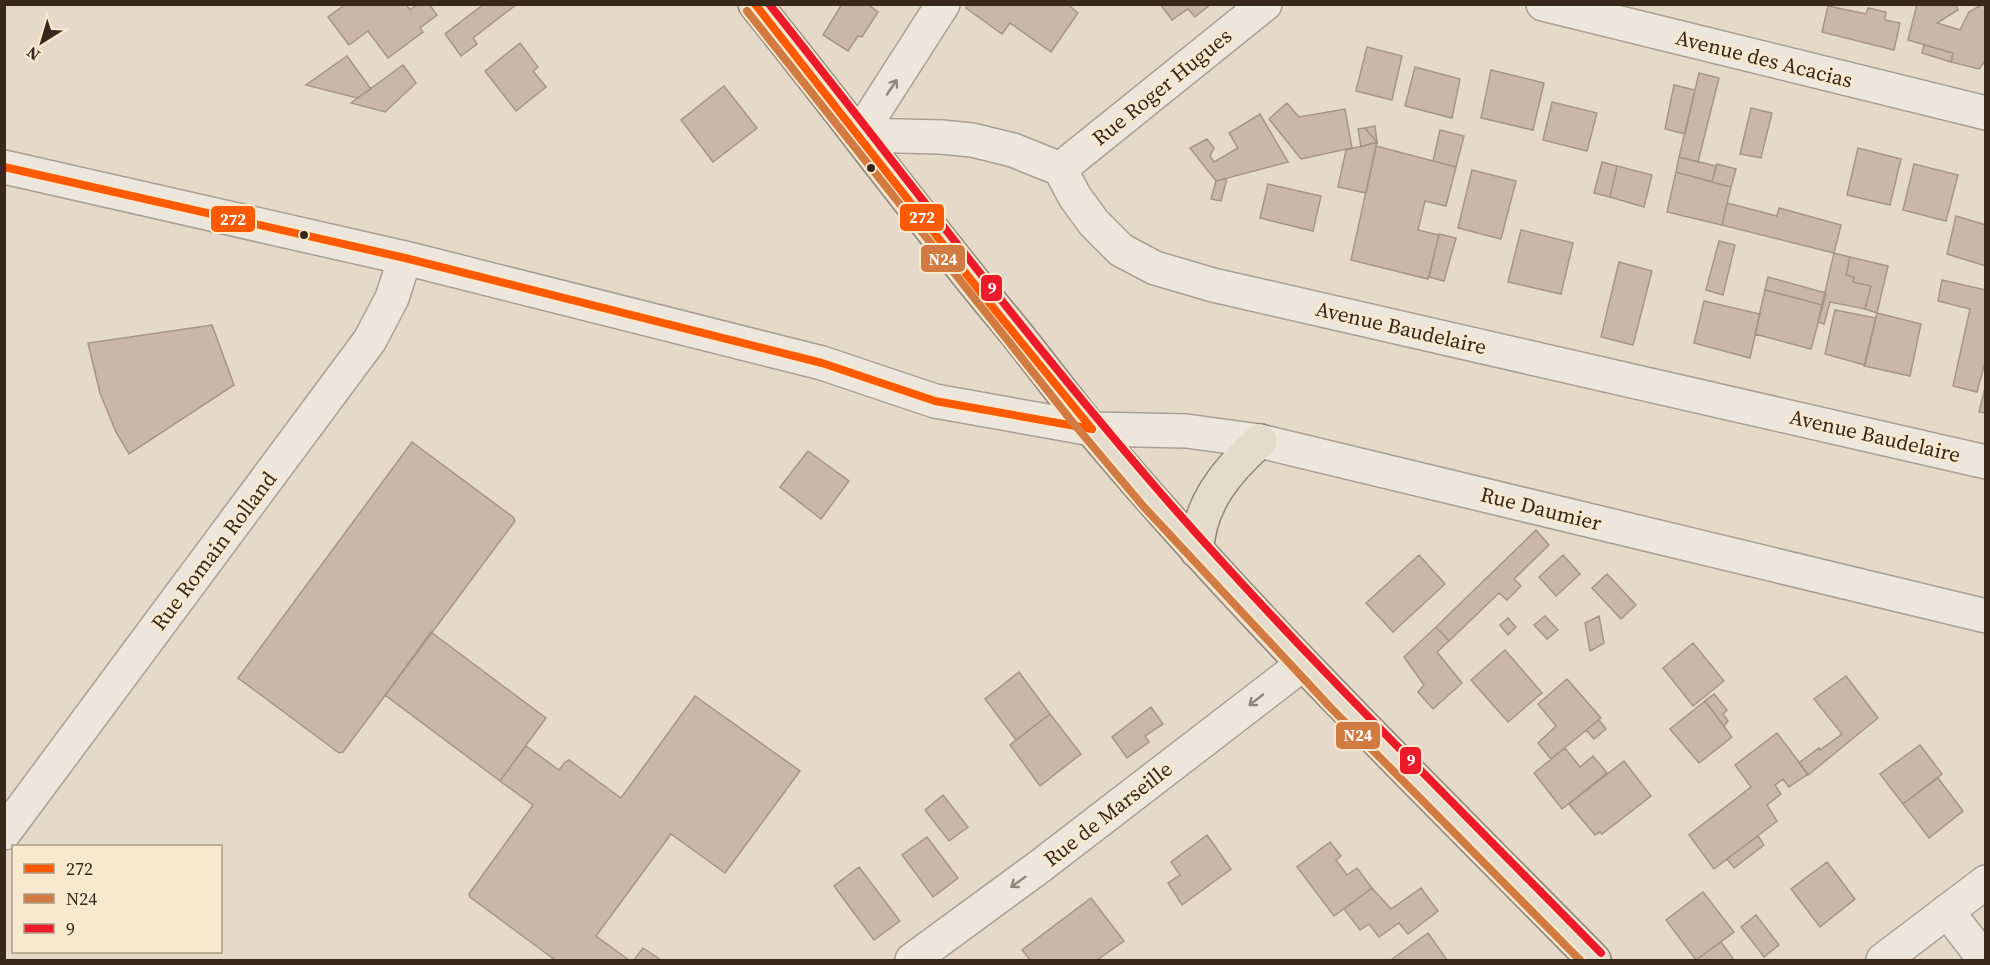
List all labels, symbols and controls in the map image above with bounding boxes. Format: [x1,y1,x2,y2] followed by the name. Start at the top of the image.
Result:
[12,12,72,72] north arrow
[1086,21,1238,152] street label: Rue Roger Hugues
[1673,23,1856,95] street label: Avenue des Acacias
[21,41,44,66] text: N
[885,78,898,95] one-way arrow
[865,162,877,174] unlabelled marker
[899,203,945,232] line badge: 272
[210,205,256,233] line badge: 272
[909,206,935,228] text: 272
[220,208,246,230] text: 272
[298,229,310,241] unlabelled marker
[920,244,966,273] line badge: N24
[929,248,958,270] text: N24
[980,274,1003,302] line badge: 9
[988,277,997,299] text: 9
[1313,294,1489,361] street label: Avenue Baudelaire
[1787,402,1963,469] street label: Avenue Baudelaire
[144,465,283,636] street label: Rue Romain Rolland
[1478,479,1605,538] street label: Rue Daumier
[1249,693,1265,706] one-way arrow
[1335,721,1381,750] line badge: N24
[1344,724,1373,746] text: N24
[1399,746,1422,775] line badge: 9
[1407,749,1416,771] text: 9
[1037,754,1178,873] street label: Rue de Marseille
[12,845,222,953] legend
[66,856,93,881] text: 272
[1011,876,1027,888] one-way arrow
[66,886,97,911] text: N24
[66,916,75,941] text: 9

